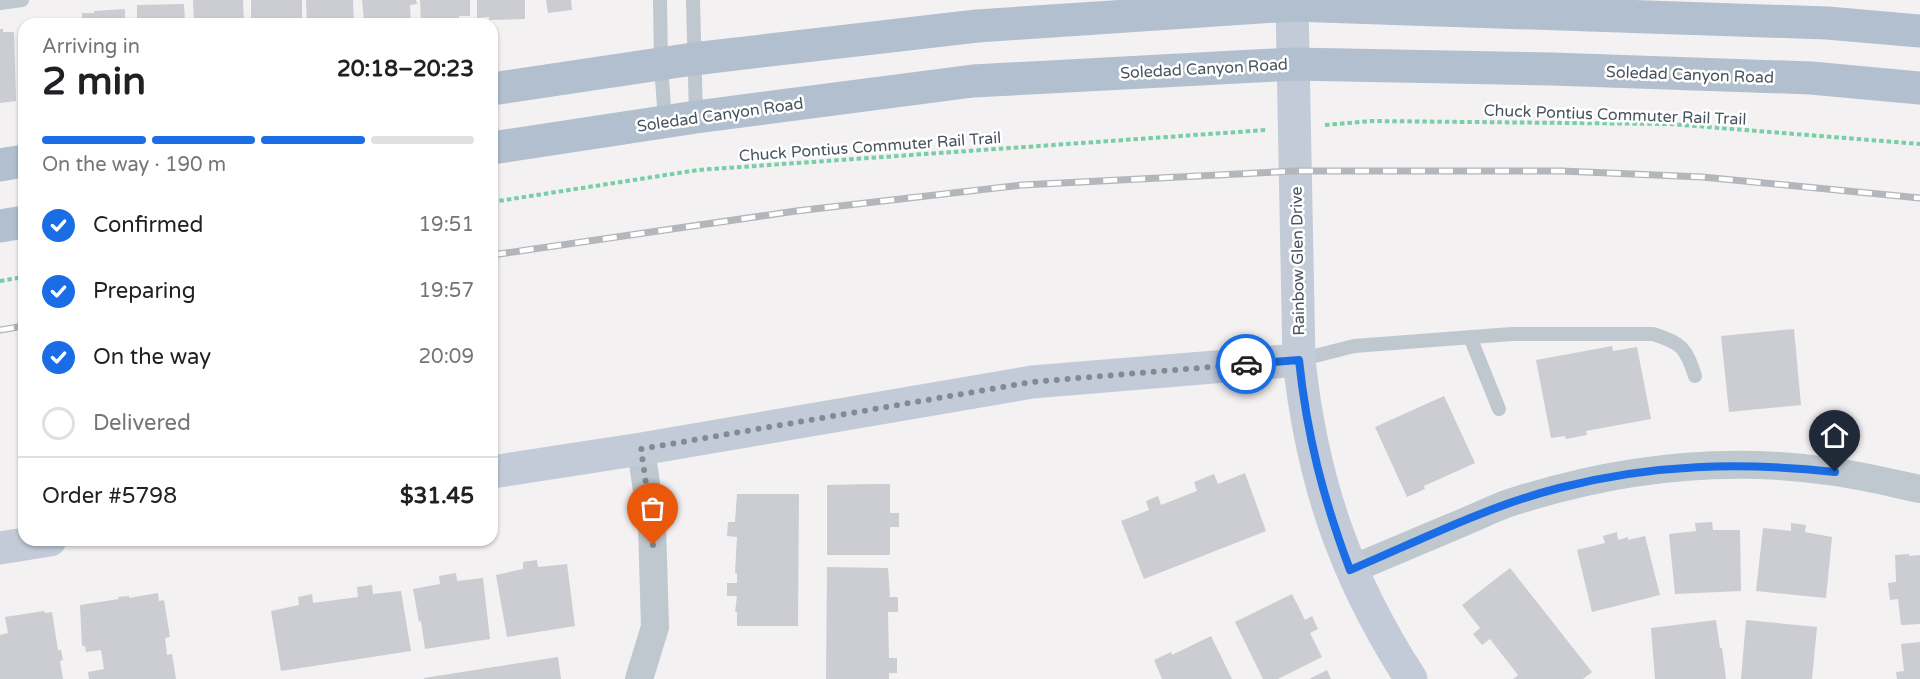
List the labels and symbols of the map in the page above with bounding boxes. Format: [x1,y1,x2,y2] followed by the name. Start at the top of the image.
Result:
[1120,55,1288,83] street label: Soledad Canyon Road
[1606,62,1774,88] street label: Soledad Canyon Road
[636,93,805,137] street label: Soledad Canyon Road
[1483,100,1747,130] street label: Chuck Pontius Commuter Rail Trail
[738,128,1002,166] street label: Chuck Pontius Commuter Rail Trail
[1287,186,1309,336] street label: Rainbow Glen Drive
[1216,334,1276,394] courier
[1809,410,1860,472] pin
[627,483,678,545] pin

